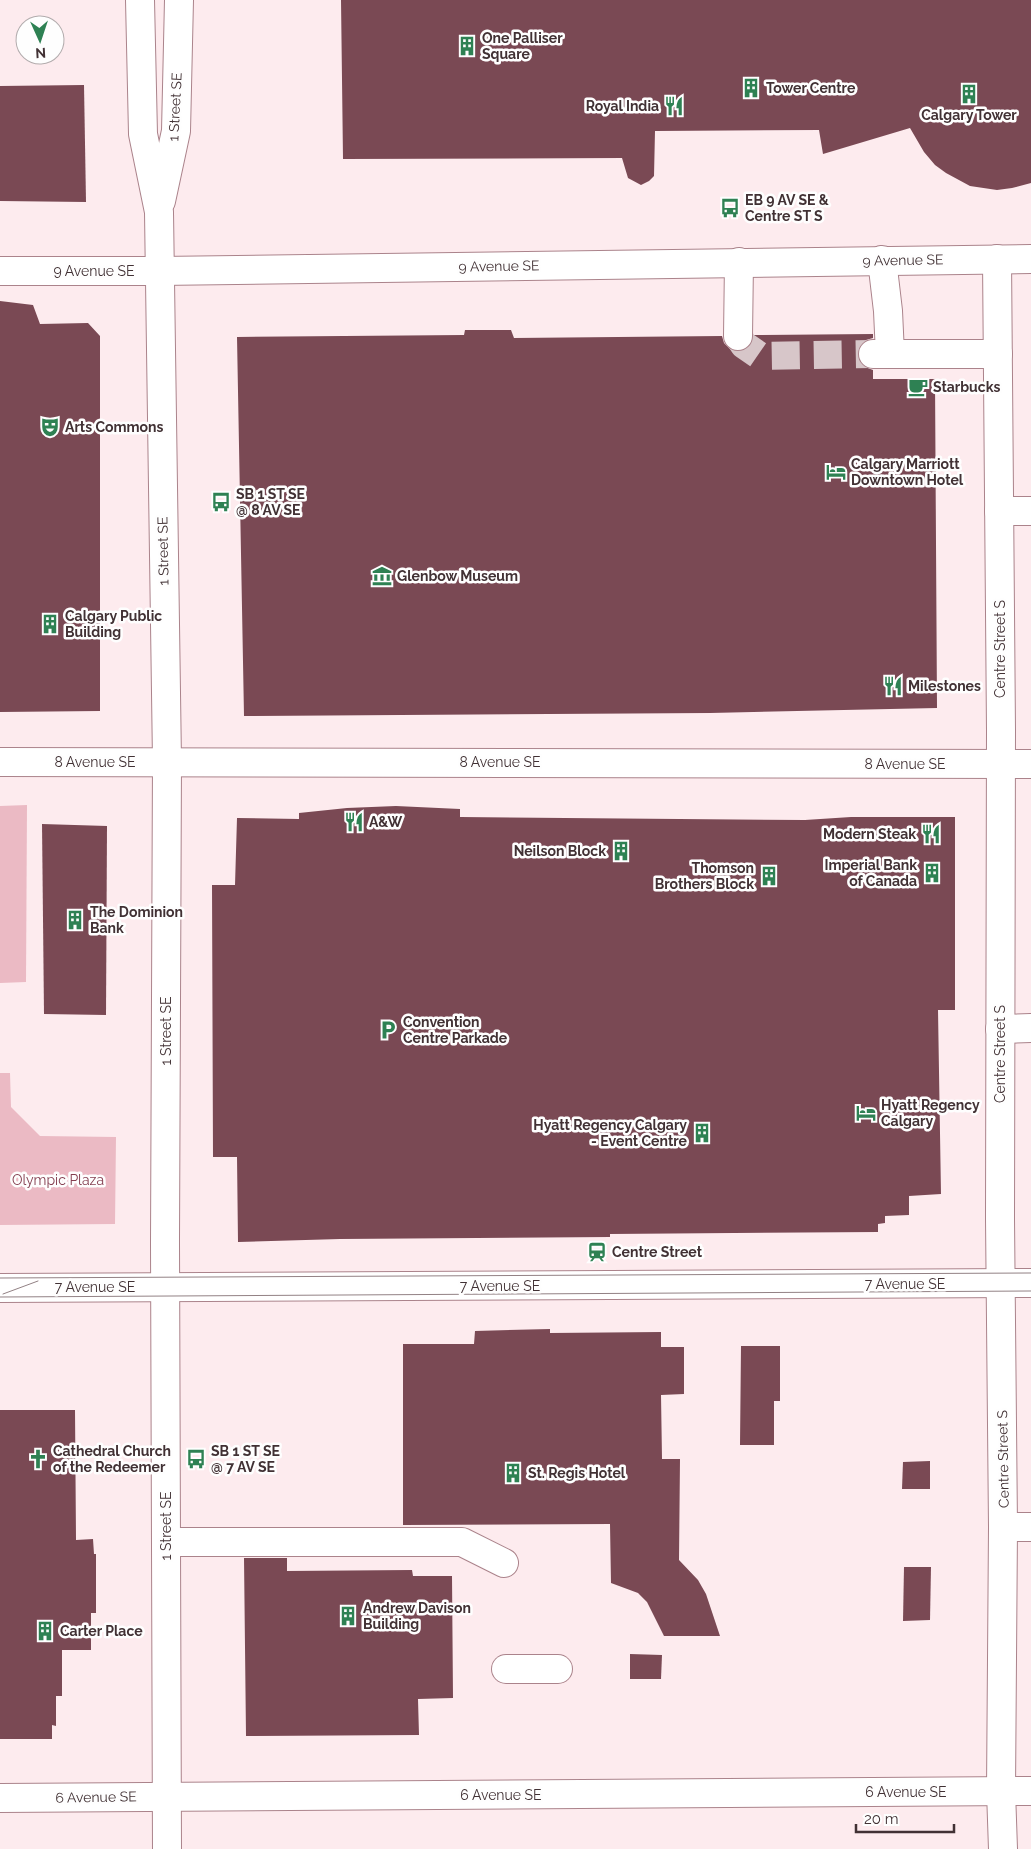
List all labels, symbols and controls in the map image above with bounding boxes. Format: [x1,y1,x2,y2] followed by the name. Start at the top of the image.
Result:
[15,15,65,65] north arrow
[482,30,563,62] place label: One Palliser Square
[456,35,478,57] building icon: One Palliser Square
[35,45,46,61] text: N
[165,72,185,142] street label: 1 Street SE
[740,77,762,99] building icon: Tower Centre
[766,80,856,96] place label: Tower Centre
[958,83,980,105] building icon: Calgary Tower
[663,95,685,117] restaurant icon: Royal India
[586,98,659,114] place label: Royal India
[921,107,1017,123] place label: Calgary Tower
[745,192,829,224] place label: EB 9 AV SE & Centre ST S
[719,197,741,219] bus stop icon: EB 9 AV SE & Centre ST S
[862,251,944,269] street label: 9 Avenue SE
[458,257,540,275] street label: 9 Avenue SE
[53,263,135,279] street label: 9 Avenue SE
[907,376,929,398] cafe icon: Starbucks
[933,379,1000,395] place label: Starbucks
[39,416,61,438] theatre icon: Arts Commons
[65,419,164,435] place label: Arts Commons
[851,456,964,488] place label: Calgary Marriott Downtown Hotel
[825,461,847,483] hotel icon: Calgary Marriott Downtown Hotel
[236,486,305,518] place label: SB 1 ST SE @ 8 AV SE
[210,491,232,513] bus stop icon: SB 1 ST SE @ 8 AV SE
[154,516,172,586] street label: 1 Street SE
[371,565,393,587] museum icon: Glenbow Museum
[397,568,518,584] place label: Glenbow Museum
[992,600,1008,698] street label: Centre Street S
[65,608,162,640] place label: Calgary Public Building
[39,613,61,635] building icon: Calgary Public Building
[882,675,904,697] restaurant icon: Milestones
[908,678,981,694] place label: Milestones
[54,754,136,770] street label: 8 Avenue SE
[459,754,541,770] street label: 8 Avenue SE
[864,756,946,772] street label: 8 Avenue SE
[343,811,365,833] restaurant icon: A&W
[369,814,402,830] place label: A&W
[920,823,942,845] restaurant icon: Modern Steak
[823,826,916,842] place label: Modern Steak
[610,840,632,862] building icon: Neilson Block
[514,843,606,859] place label: Neilson Block
[824,857,917,889] place label: Imperial Bank of Canada
[655,860,754,892] place label: Thomson Brothers Block
[921,862,943,884] building icon: Imperial Bank of Canada
[758,865,780,887] building icon: Thomson Brothers Block
[90,904,183,936] place label: The Dominion Bank
[64,909,86,931] building icon: The Dominion Bank
[158,997,174,1065] street label: 1 Street SE
[992,1005,1008,1103] street label: Centre Street S
[403,1014,508,1046] place label: Convention Centre Parkade
[377,1019,399,1041] parking icon: Convention Centre Parkade
[881,1097,980,1129] place label: Hyatt Regency Calgary
[855,1102,877,1124] hotel icon: Hyatt Regency Calgary
[533,1117,688,1149] place label: Hyatt Regency Calgary - Event Centre
[691,1122,713,1144] building icon: Hyatt Regency Calgary - Event Centre
[12,1172,104,1188] park label: Olympic Plaza
[586,1241,608,1263] station icon: Centre Street
[612,1244,703,1260] place label: Centre Street
[865,1276,945,1292] street label: 7 Avenue SE
[460,1278,540,1294] street label: 7 Avenue SE
[55,1279,135,1295] street label: 7 Avenue SE
[994,1409,1012,1508] street label: Centre Street S
[53,1443,171,1475] place label: Cathedral Church of the Redeemer
[211,1443,280,1475] place label: SB 1 ST SE @ 7 AV SE
[27,1448,49,1470] church icon: Cathedral Church of the Redeemer
[185,1448,207,1470] bus stop icon: SB 1 ST SE @ 7 AV SE
[502,1462,524,1484] building icon: St. Regis Hotel
[528,1465,626,1481] place label: St. Regis Hotel
[158,1492,174,1560] street label: 1 Street SE
[363,1600,471,1632] place label: Andrew Davison Building
[337,1605,359,1627] building icon: Andrew Davison Building
[34,1620,56,1642] building icon: Carter Place
[60,1623,143,1639] place label: Carter Place
[865,1784,947,1800] street label: 6 Avenue SE
[460,1787,542,1803] street label: 6 Avenue SE
[55,1788,137,1806] street label: 6 Avenue SE
[856,1802,954,1834] scale bar
[864,1810,899,1828] text: 20 m

